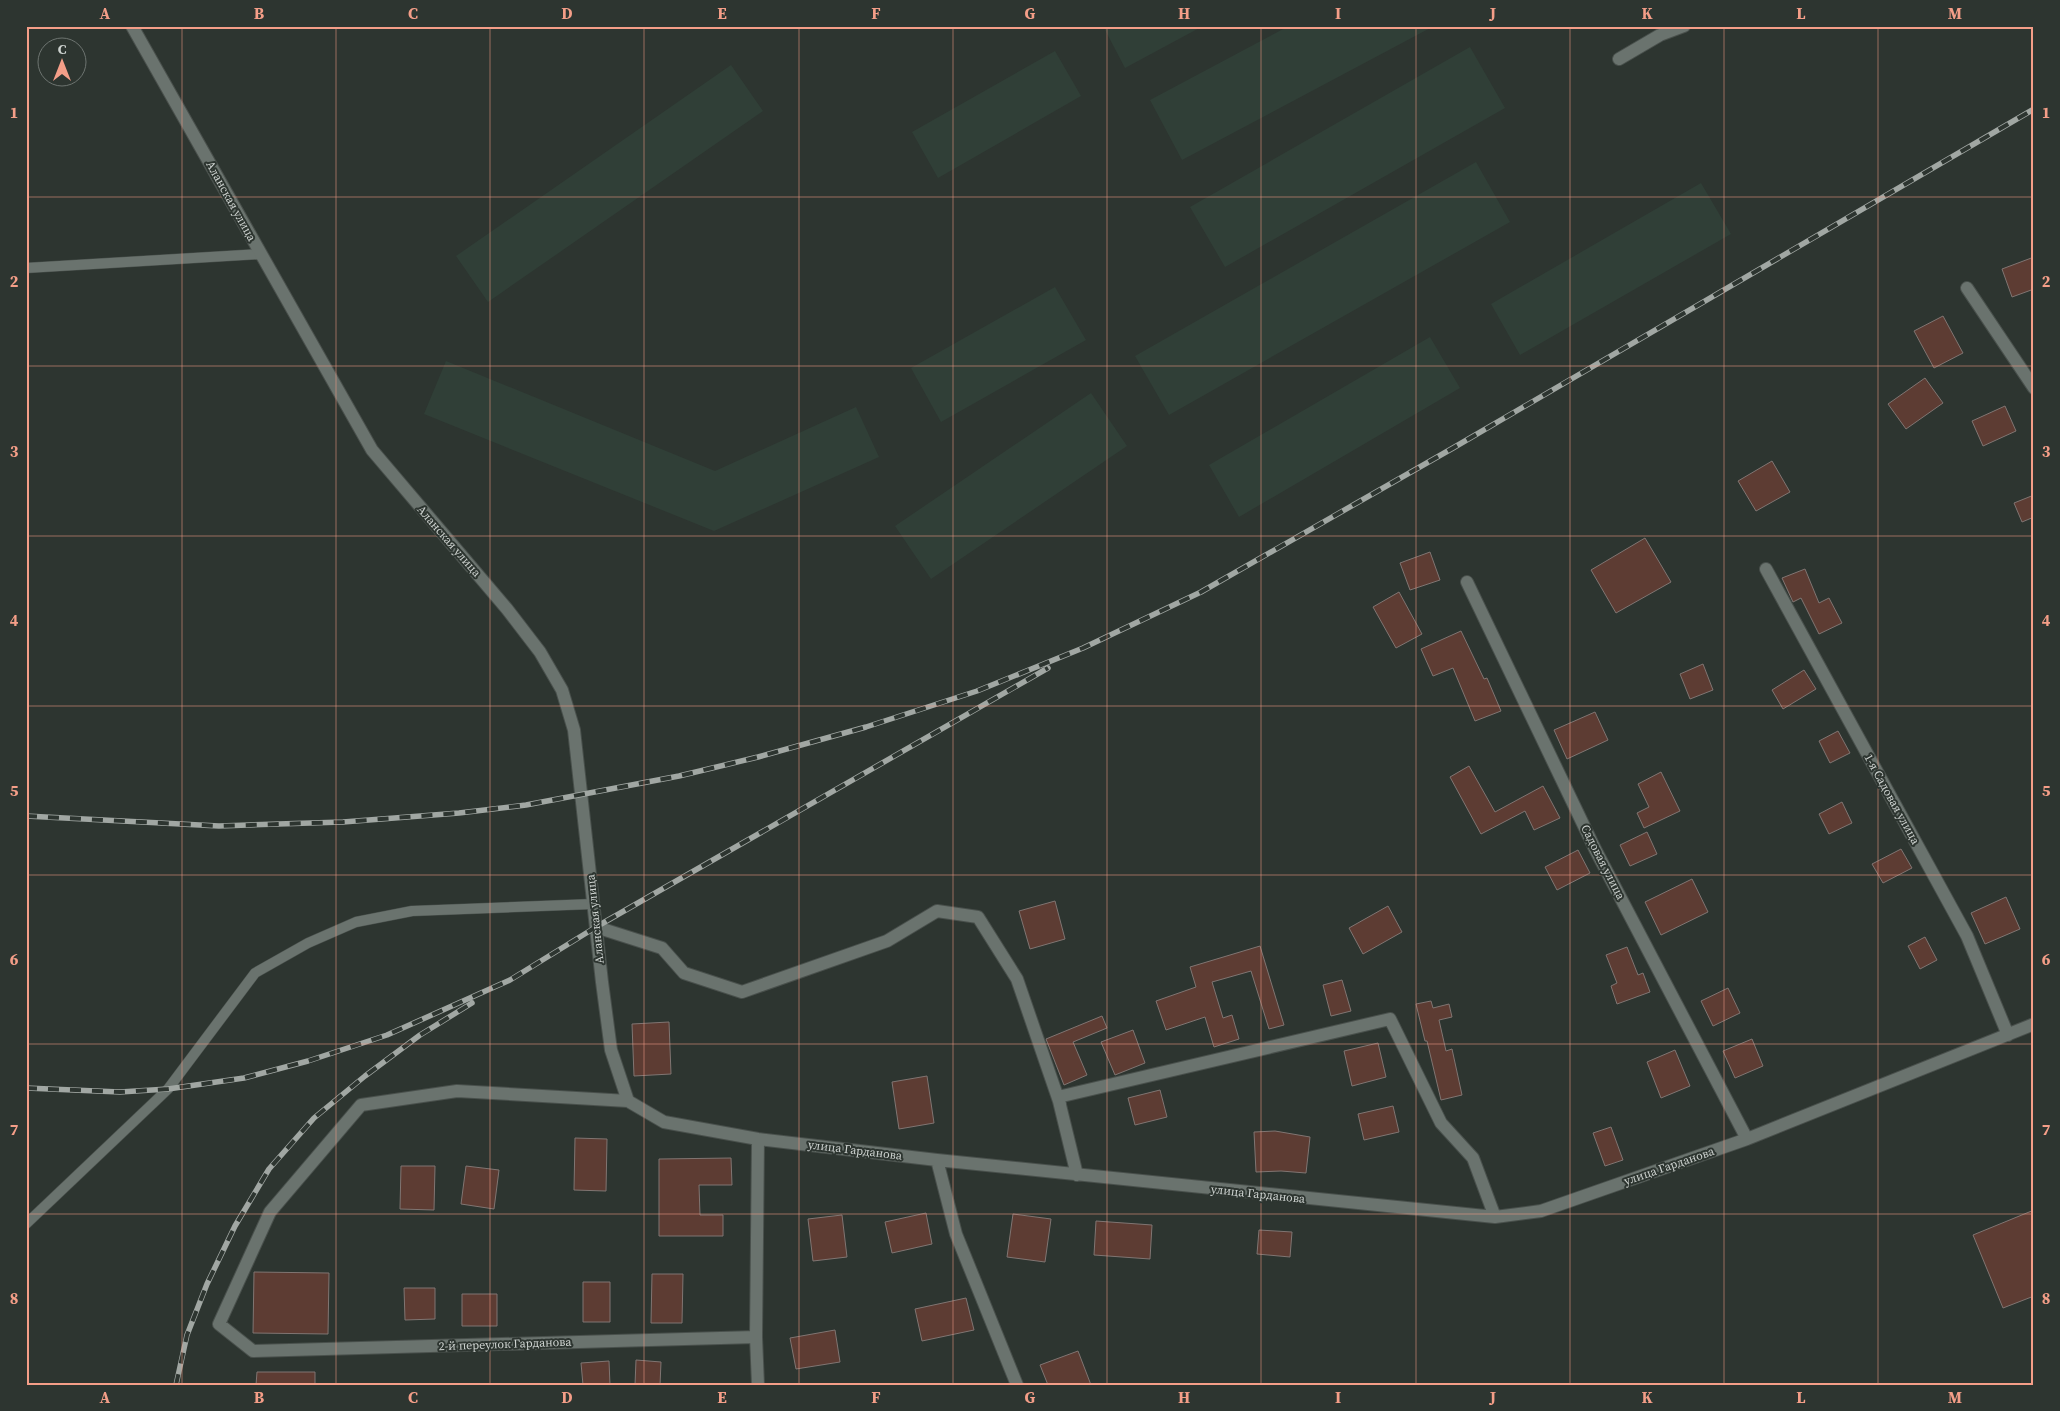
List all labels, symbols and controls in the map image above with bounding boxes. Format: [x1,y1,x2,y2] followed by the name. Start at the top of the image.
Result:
[100,2,111,24] text: A
[254,2,265,24] text: B
[408,2,418,24] text: C
[561,2,573,24] text: D
[717,2,727,24] text: E
[871,2,881,24] text: F
[1025,2,1036,24] text: G
[1178,2,1190,24] text: H
[1335,2,1341,24] text: I
[1489,2,1496,24] text: J
[1641,2,1653,24] text: K
[1796,2,1806,24] text: L
[1948,2,1962,24] text: M
[38,38,88,88] north arrow
[58,39,67,59] text: С
[10,101,18,123] text: 1
[2042,101,2050,123] text: 1
[202,158,260,245] street label: Аланская улица
[10,270,19,292] text: 2
[2042,270,2051,292] text: 2
[10,440,19,462] text: 3
[2042,440,2051,462] text: 3
[414,502,485,581] street label: Аланская улица
[10,609,19,631] text: 4
[2042,609,2051,631] text: 4
[1860,751,1924,848] street label: 1-я Садовая улица
[10,779,19,801] text: 5
[2042,779,2051,801] text: 5
[1577,822,1629,903] street label: Садовая улица
[582,873,608,964] street label: Аланская улица
[10,948,19,970] text: 6
[2042,948,2051,970] text: 6
[10,1118,19,1140] text: 7
[2042,1118,2051,1140] text: 7
[807,1136,904,1164] street label: улица Гарданова
[1622,1143,1717,1189] street label: улица Гарданова
[1210,1181,1307,1207] street label: улица Гарданова
[10,1287,18,1309] text: 8
[2042,1287,2050,1309] text: 8
[438,1334,573,1354] street label: 2-й переулок Гарданова
[100,1386,111,1408] text: A
[254,1386,265,1408] text: B
[408,1386,418,1408] text: C
[561,1386,573,1408] text: D
[717,1386,727,1408] text: E
[871,1386,881,1408] text: F
[1025,1386,1036,1408] text: G
[1178,1386,1190,1408] text: H
[1335,1386,1341,1408] text: I
[1489,1386,1496,1408] text: J
[1641,1386,1653,1408] text: K
[1796,1386,1806,1408] text: L
[1948,1386,1962,1408] text: M

